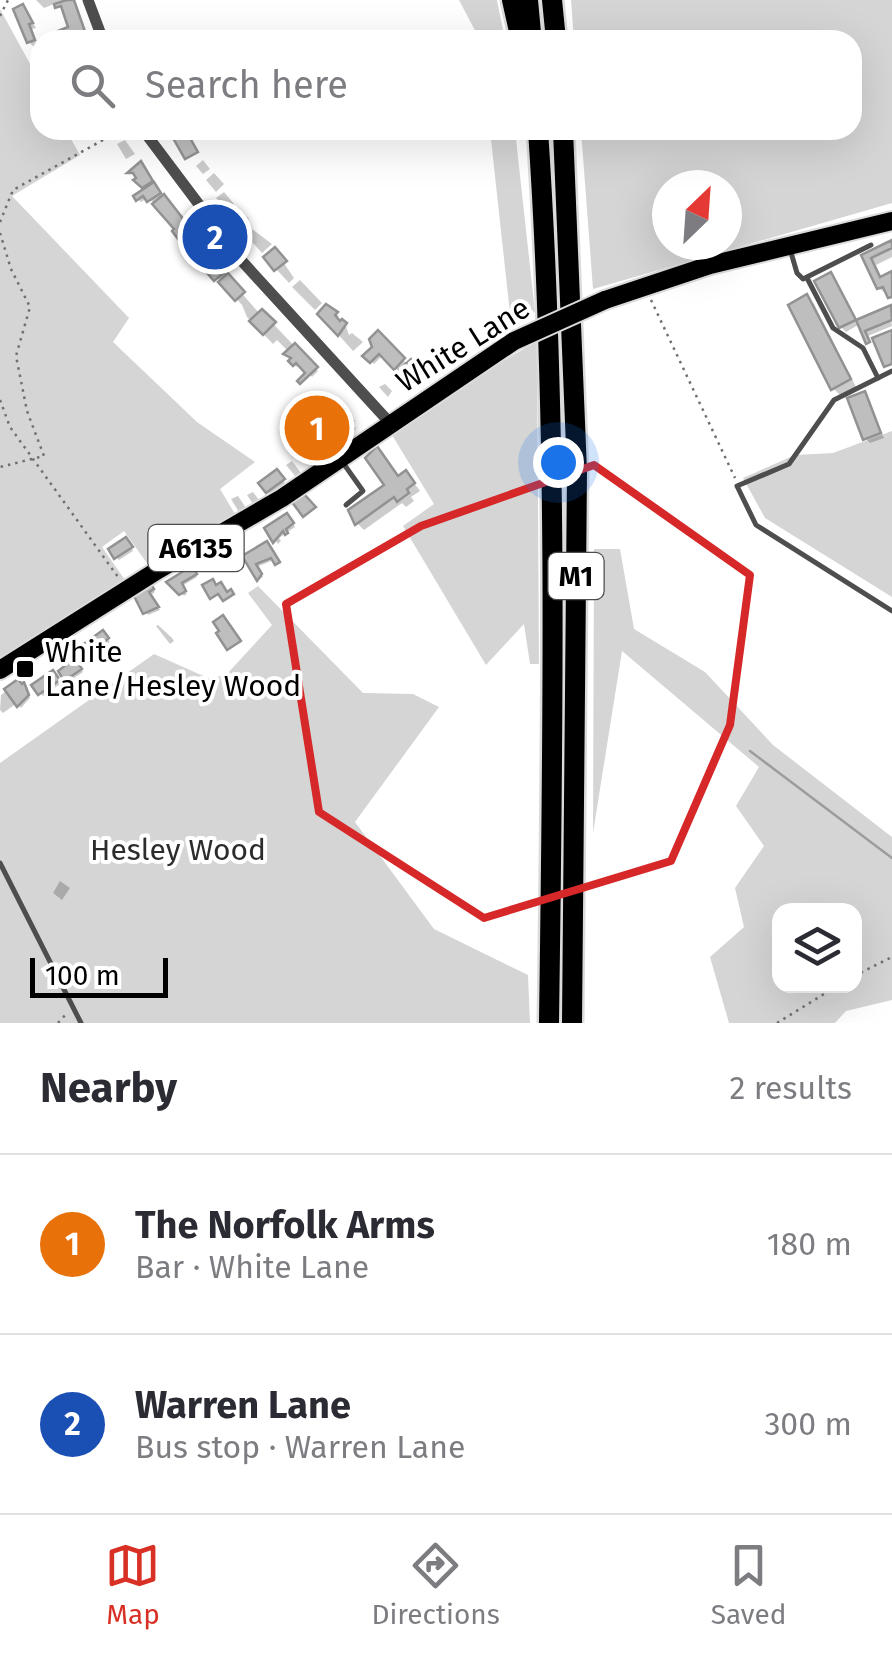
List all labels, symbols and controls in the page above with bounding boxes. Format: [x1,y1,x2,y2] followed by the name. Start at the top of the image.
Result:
[30,30,862,140] search box
[65,58,120,113] icon: search
[145,62,348,108] text: Search here
[652,170,742,260] north arrow
[182,200,248,274] pin: 2
[390,290,536,400] street label: White Lane
[284,390,350,466] pin: 1
[533,437,584,488] your location
[148,525,244,571] road number: A6135
[548,553,604,599] road number: M1
[45,634,301,704] place label: White Lane/Hesley Wood
[14,658,36,680] marker: White Lane/Hesley Wood
[90,832,266,868] park label: Hesley Wood
[772,903,862,993] map controls
[772,903,862,993] button: layers
[30,953,168,998] scale bar
[45,959,120,992] text: 100 m
[40,1063,177,1113] text: Nearby
[729,1069,852,1107] text: 2 results
[135,1202,435,1248] text: The Norfolk Arms
[65,1225,80,1263] text: 1
[767,1225,852,1263] text: 180 m
[135,1248,369,1286] text: Bar · White Lane
[135,1382,351,1428] text: Warren Lane
[64,1405,81,1443] text: 2
[764,1405,852,1443] text: 300 m
[135,1428,465,1466] text: Bus stop · Warren Lane
[105,1538,160,1631] tab: Map
[371,1538,500,1631] tab: Directions
[711,1538,787,1631] tab: Saved

